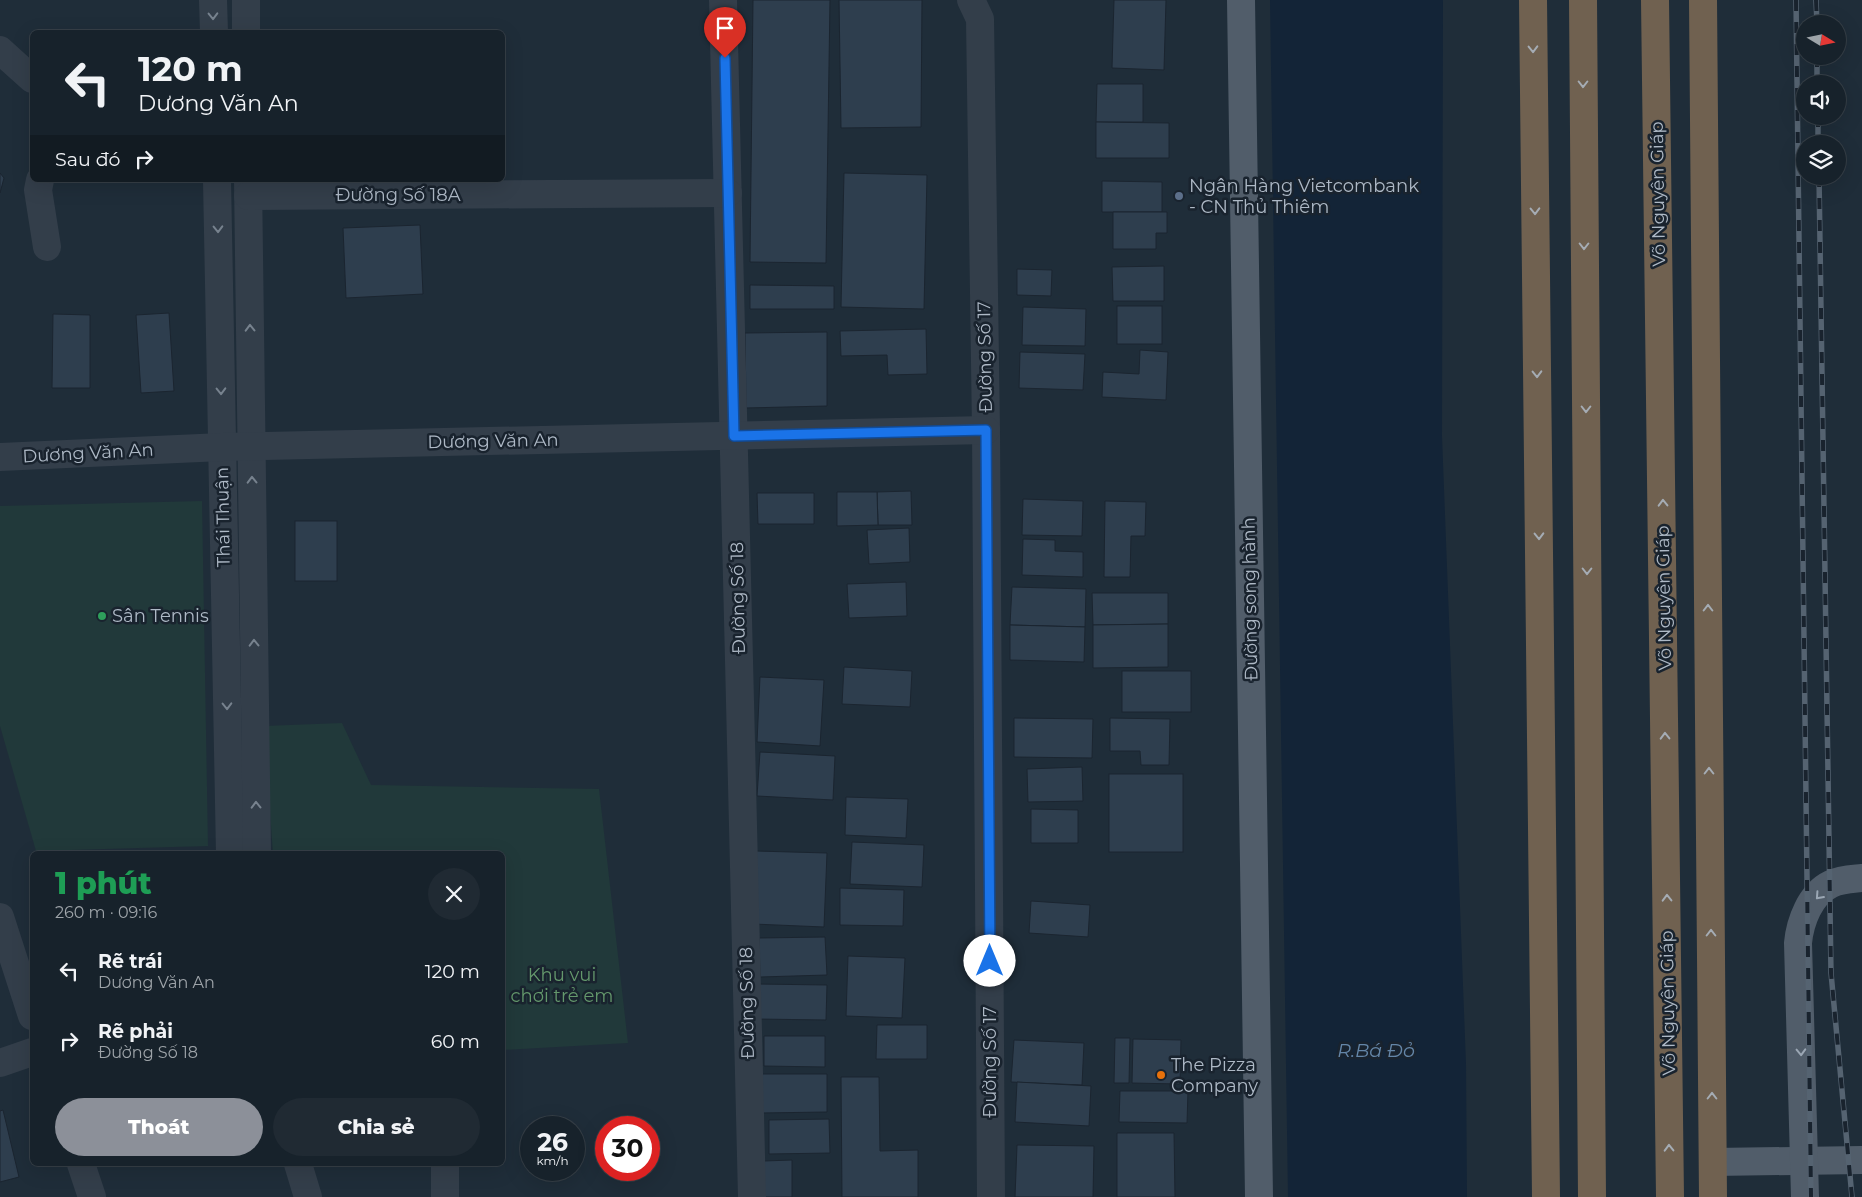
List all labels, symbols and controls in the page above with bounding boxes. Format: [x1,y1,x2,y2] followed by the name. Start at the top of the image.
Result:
[704,7,746,58] pin
[208,13,218,21] one-way arrow
[711,14,739,42] icon: arrive
[1796,15,1846,65] north arrow
[1796,15,1846,185] map controls
[1528,45,1538,53] one-way arrow
[138,47,243,90] text: 120 m
[55,50,120,115] icon: left
[1796,75,1846,125] button: sound
[1578,80,1588,88] one-way arrow
[138,90,299,117] text: Dương Văn An
[1646,121,1670,267] street label: Võ Nguyên Giáp
[1796,135,1846,185] button: layers
[130,145,158,173] icon: right
[55,148,120,171] text: Sau đó
[1189,175,1419,218] place label: Ngân Hàng Vietcombank - CN Thủ Thiêm
[335,184,461,206] street label: Đường Số 18A
[1173,190,1185,202] marker: Ngân Hàng Vietcombank - CN Thủ Thiêm
[1530,208,1540,215] one-way arrow
[212,225,223,233] one-way arrow
[1579,242,1589,250] one-way arrow
[973,301,997,413] street label: Đường Số 17
[245,324,255,332] one-way arrow
[1532,370,1542,378] one-way arrow
[216,388,226,395] one-way arrow
[1581,405,1591,413] one-way arrow
[427,429,559,453] street label: Dương Văn An
[22,439,154,467] street label: Dương Văn An
[211,467,235,567] street label: Thái Thuận
[247,476,257,484] one-way arrow
[1657,499,1668,507] one-way arrow
[1238,517,1262,681] street label: Đường song hành
[1652,525,1676,671] street label: Võ Nguyên Giáp
[1534,532,1544,540] one-way arrow
[726,542,750,654] street label: Đường Số 18
[1582,568,1592,575] one-way arrow
[1703,604,1713,612] one-way arrow
[112,605,209,627] place label: Sân Tennis
[96,610,108,622] marker: Sân Tennis
[249,638,259,646] one-way arrow
[222,702,232,710] one-way arrow
[1660,732,1670,740] one-way arrow
[1704,767,1714,774] one-way arrow
[251,801,262,809] one-way arrow
[55,865,152,902] text: 1 phút
[428,868,480,920] button: close
[1816,890,1825,899] one-way arrow
[1662,894,1672,902] one-way arrow
[55,903,157,922] text: 260 m · 09:16
[1706,929,1716,937] one-way arrow
[1656,930,1680,1076] street label: Võ Nguyên Giáp
[963,934,1015,986] position arrow
[735,947,759,1059] street label: Đường Số 18
[98,950,163,973] text: Rẽ trái
[55,957,83,985] icon: left
[425,960,480,983] text: 120 m
[511,964,613,1007] park label: Khu vui chơi trẻ em
[98,973,215,992] text: Dương Văn An
[979,1006,1001,1118] street label: Đường Số 17
[98,1020,173,1043] text: Rẽ phải
[55,1027,83,1055] icon: right
[431,1030,480,1053] text: 60 m
[1337,1039,1415,1062] water label: R.Bá Đỏ
[98,1043,198,1062] text: Đường Số 18
[1796,1048,1806,1056] one-way arrow
[1171,1054,1258,1097] place label: The Pizza Company
[1155,1069,1167,1081] marker: The Pizza Company
[1707,1092,1717,1100] one-way arrow
[55,1098,263,1156] button: Thoát
[273,1098,480,1156] button: Chia sẻ
[595,1116,660,1181] speed limit sign: 30
[537,1127,568,1157] text: 26
[1664,1144,1674,1152] one-way arrow
[536,1153,569,1168] text: km/h

